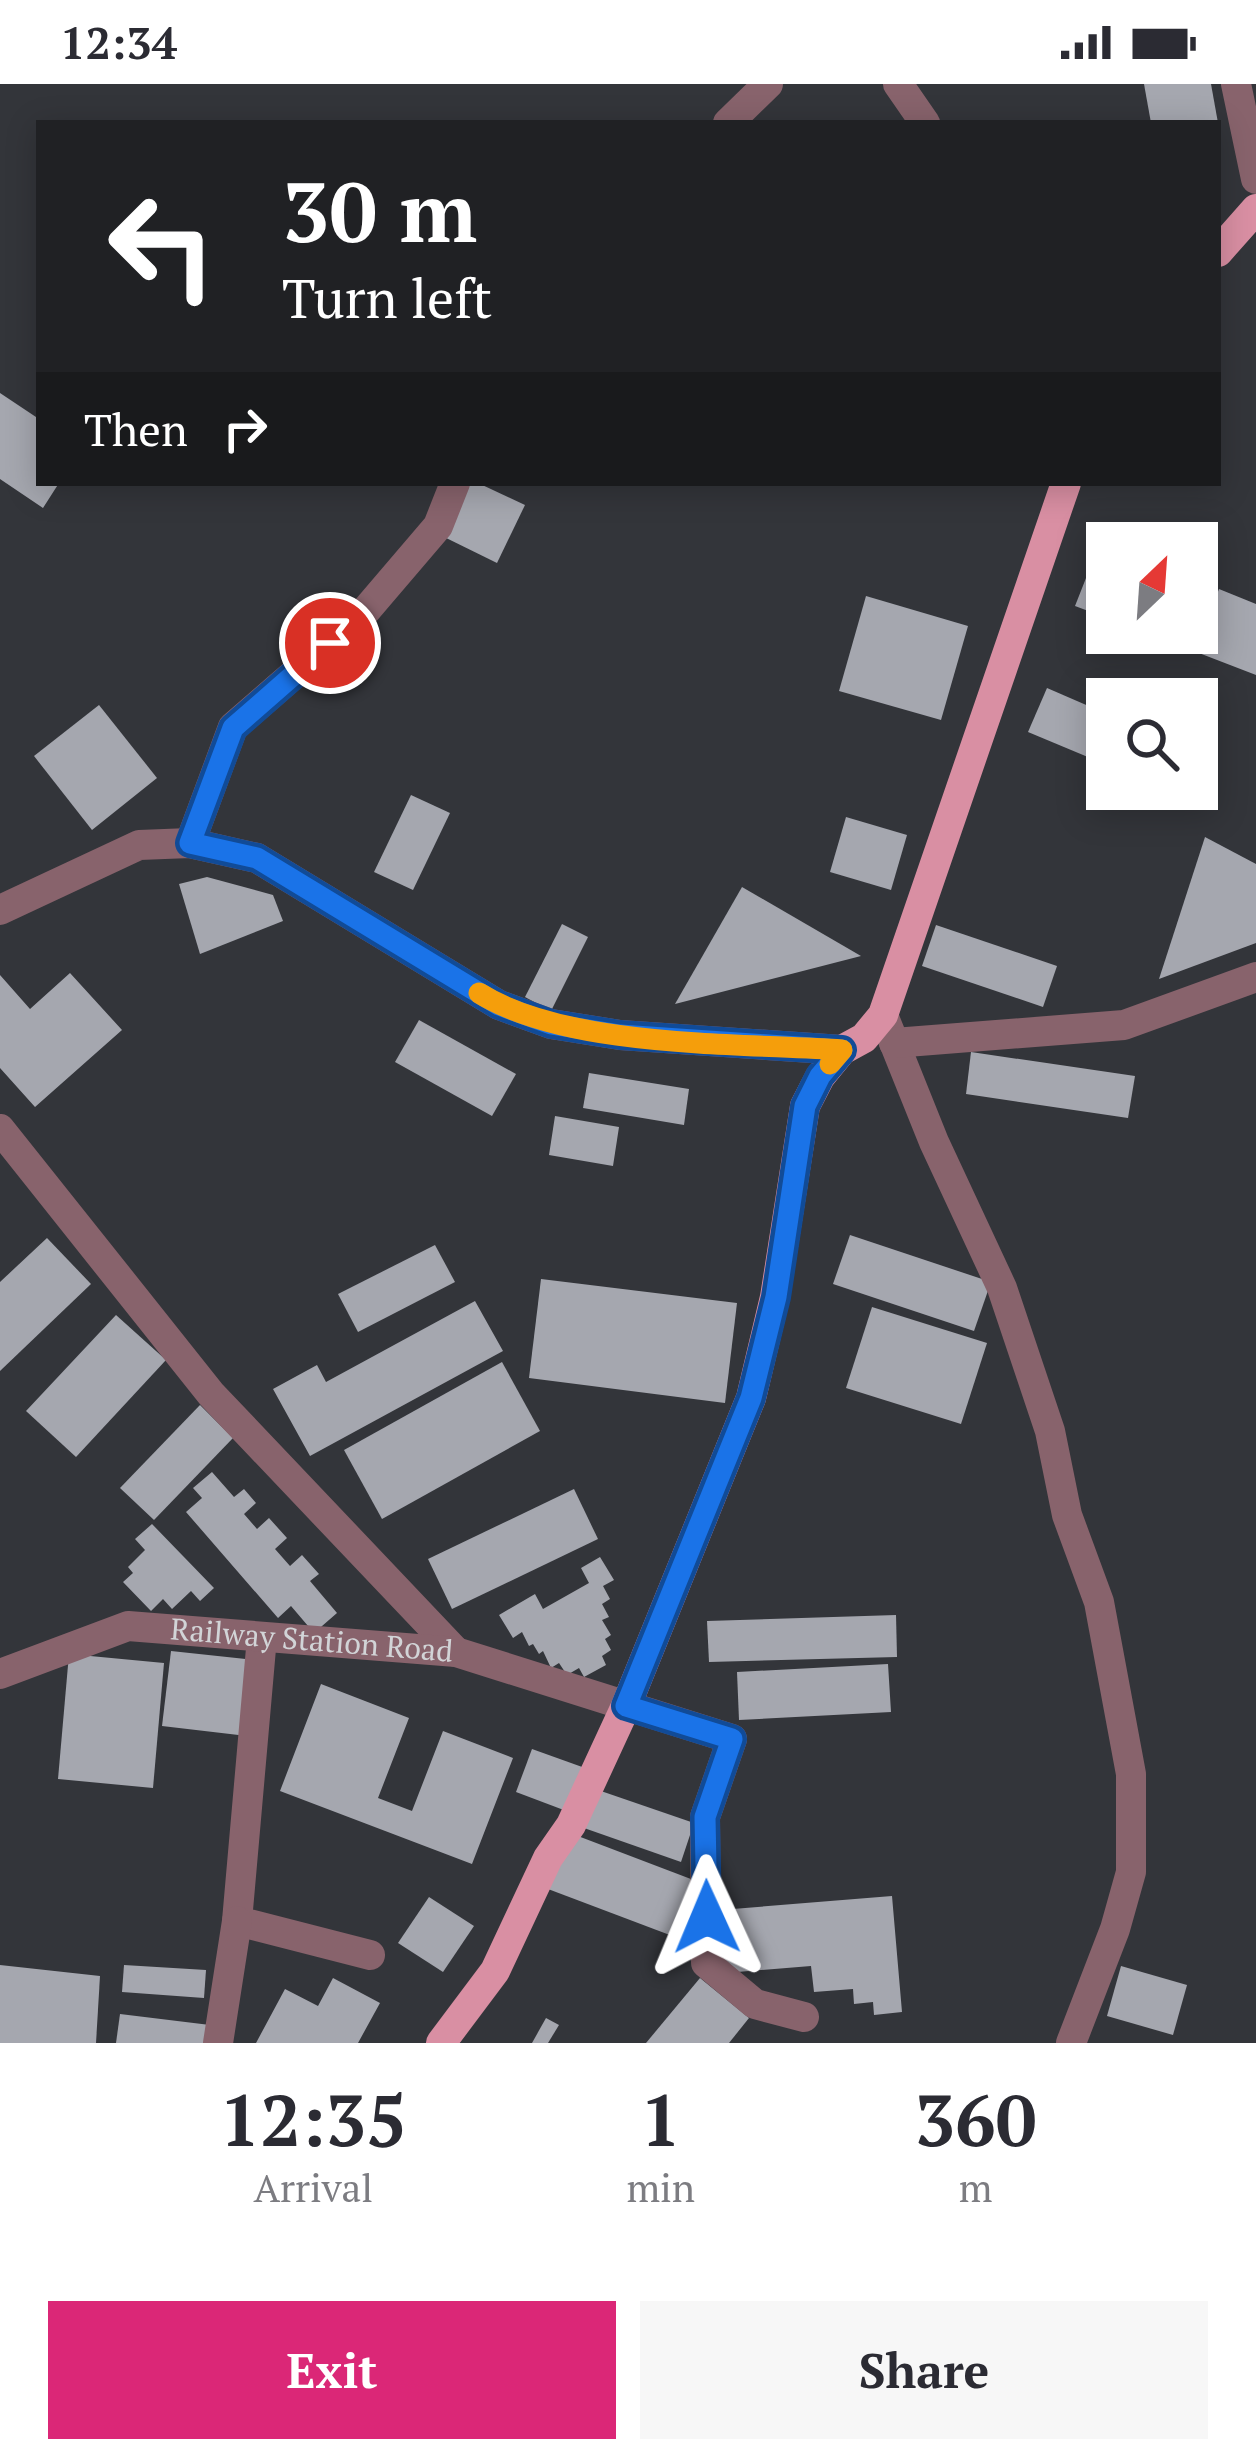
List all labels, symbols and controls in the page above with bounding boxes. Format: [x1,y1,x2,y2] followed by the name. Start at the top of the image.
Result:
[60,12,177,72] text: 12:34
[282,155,477,266] text: 30 m
[84,168,240,324] icon: left
[282,262,492,333] text: Turn left
[212,396,278,462] icon: right
[84,399,188,459] text: Then
[1086,522,1218,654] north arrow
[1086,522,1218,810] map controls
[279,592,381,694] pin
[297,610,363,676] icon: arrive
[1086,678,1218,810] button: search
[169,1608,454,1671] street label: Railway Station Road
[644,1854,770,1980] position arrow
[219,2071,407,2167] text: 12:35
[640,2071,681,2167] text: 1
[914,2071,1036,2167] text: 360
[253,2161,373,2213] text: Arrival
[626,2161,695,2213] text: min
[959,2161,992,2213] text: m
[48,2301,616,2439] button: Exit
[640,2301,1208,2439] button: Share

